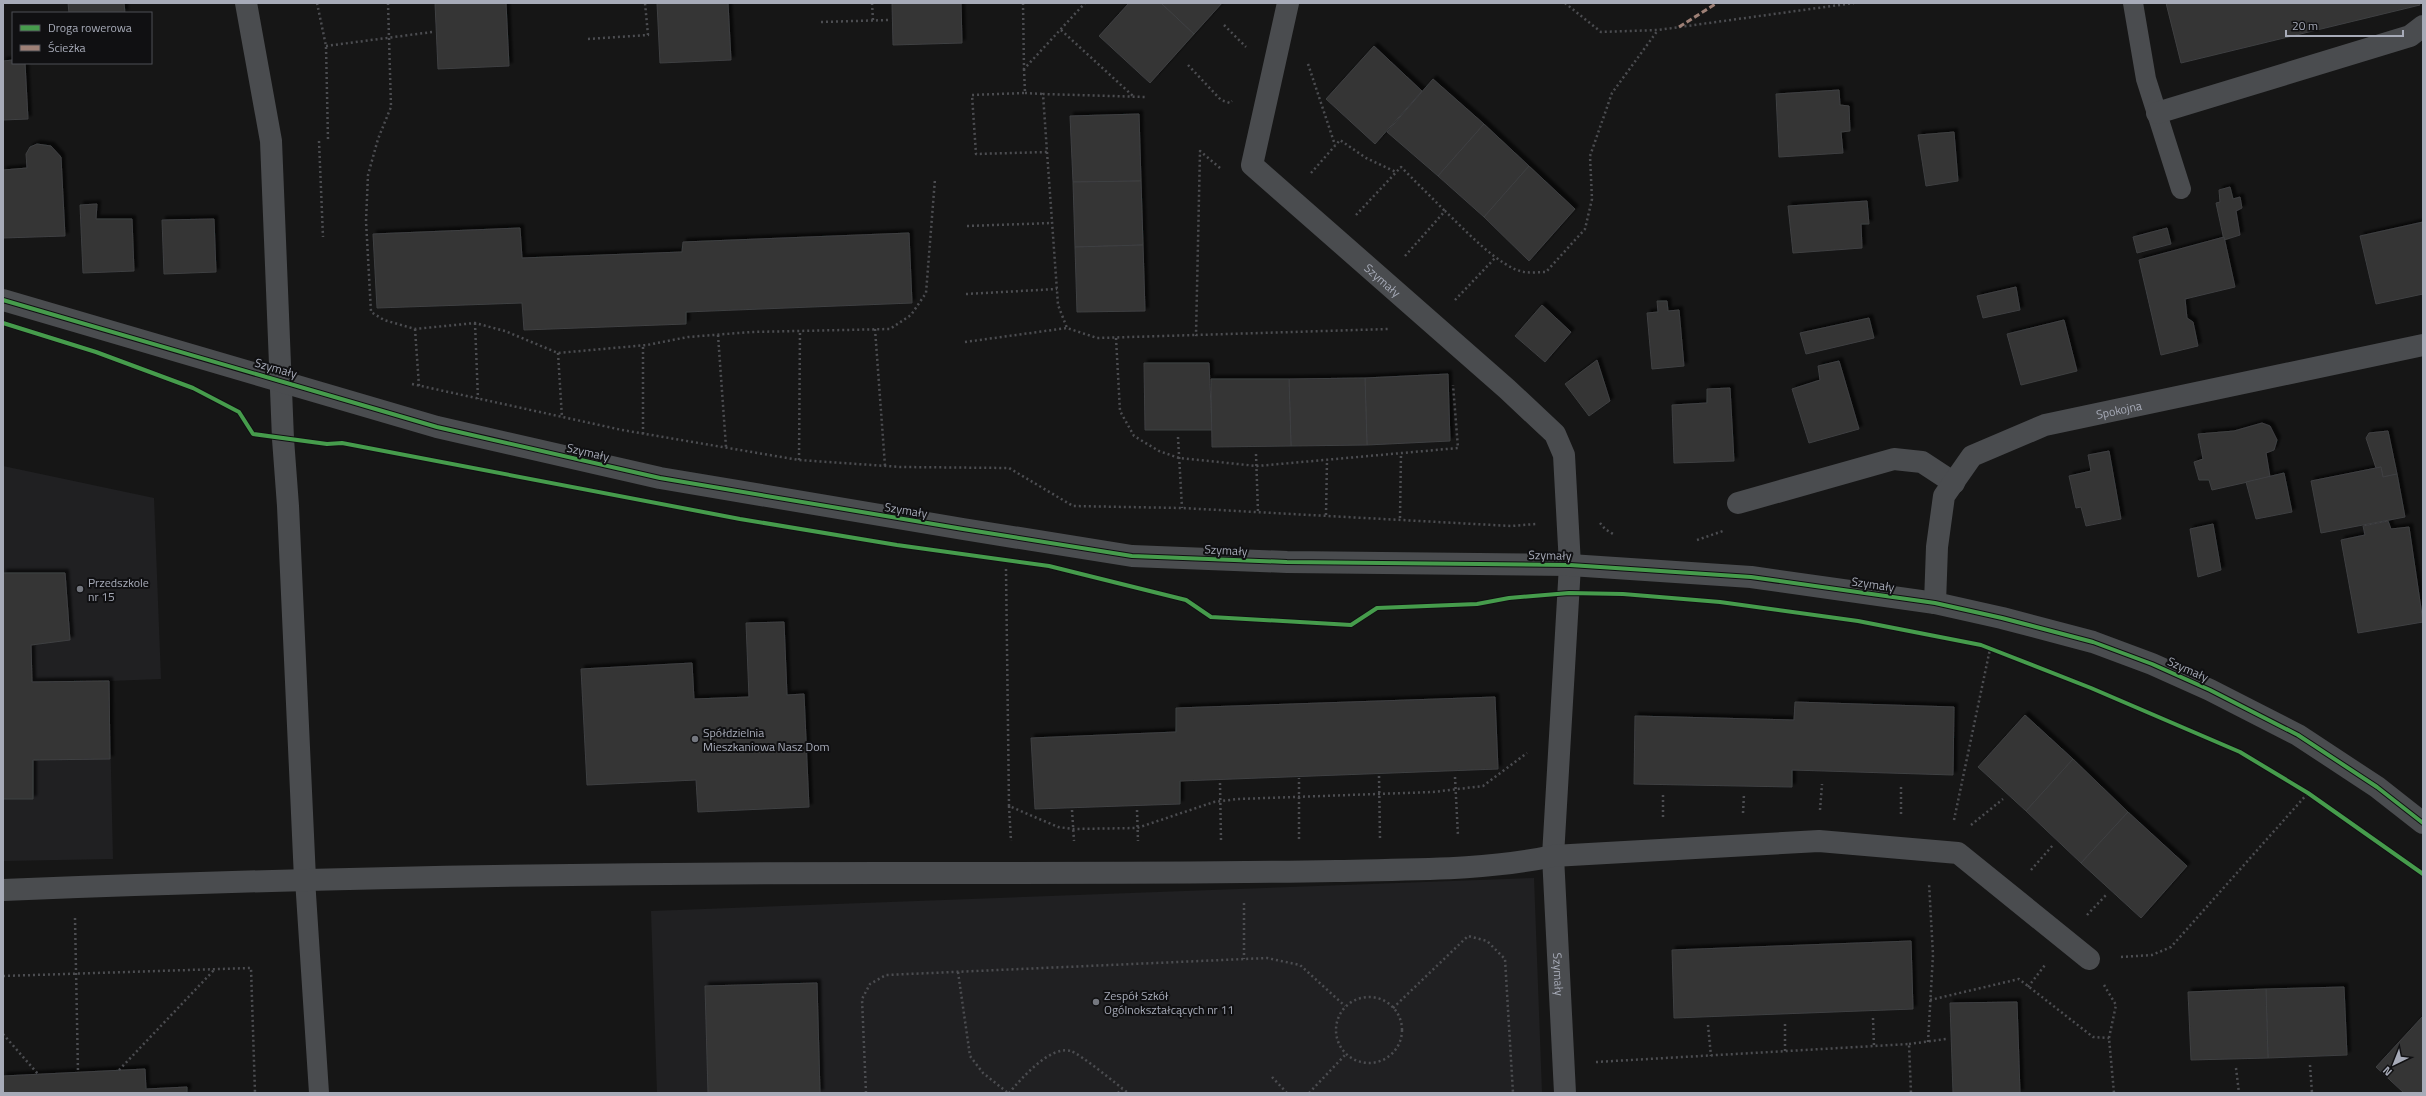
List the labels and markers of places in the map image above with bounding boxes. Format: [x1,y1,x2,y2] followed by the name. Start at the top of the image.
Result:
[88,573,149,606] place label: Przedszkole nr 15
[75,584,85,594] marker: Przedszkole nr 15
[703,723,830,756] place label: Spółdzielnia Mieszkaniowa Nasz Dom
[690,734,700,744] marker: Spółdzielnia Mieszkaniowa Nasz Dom
[1104,986,1234,1019] place label: Zespół Szkół Ogólnokształcących nr 11
[1091,997,1101,1007] marker: Zespół Szkół Ogólnokształcących nr 11

